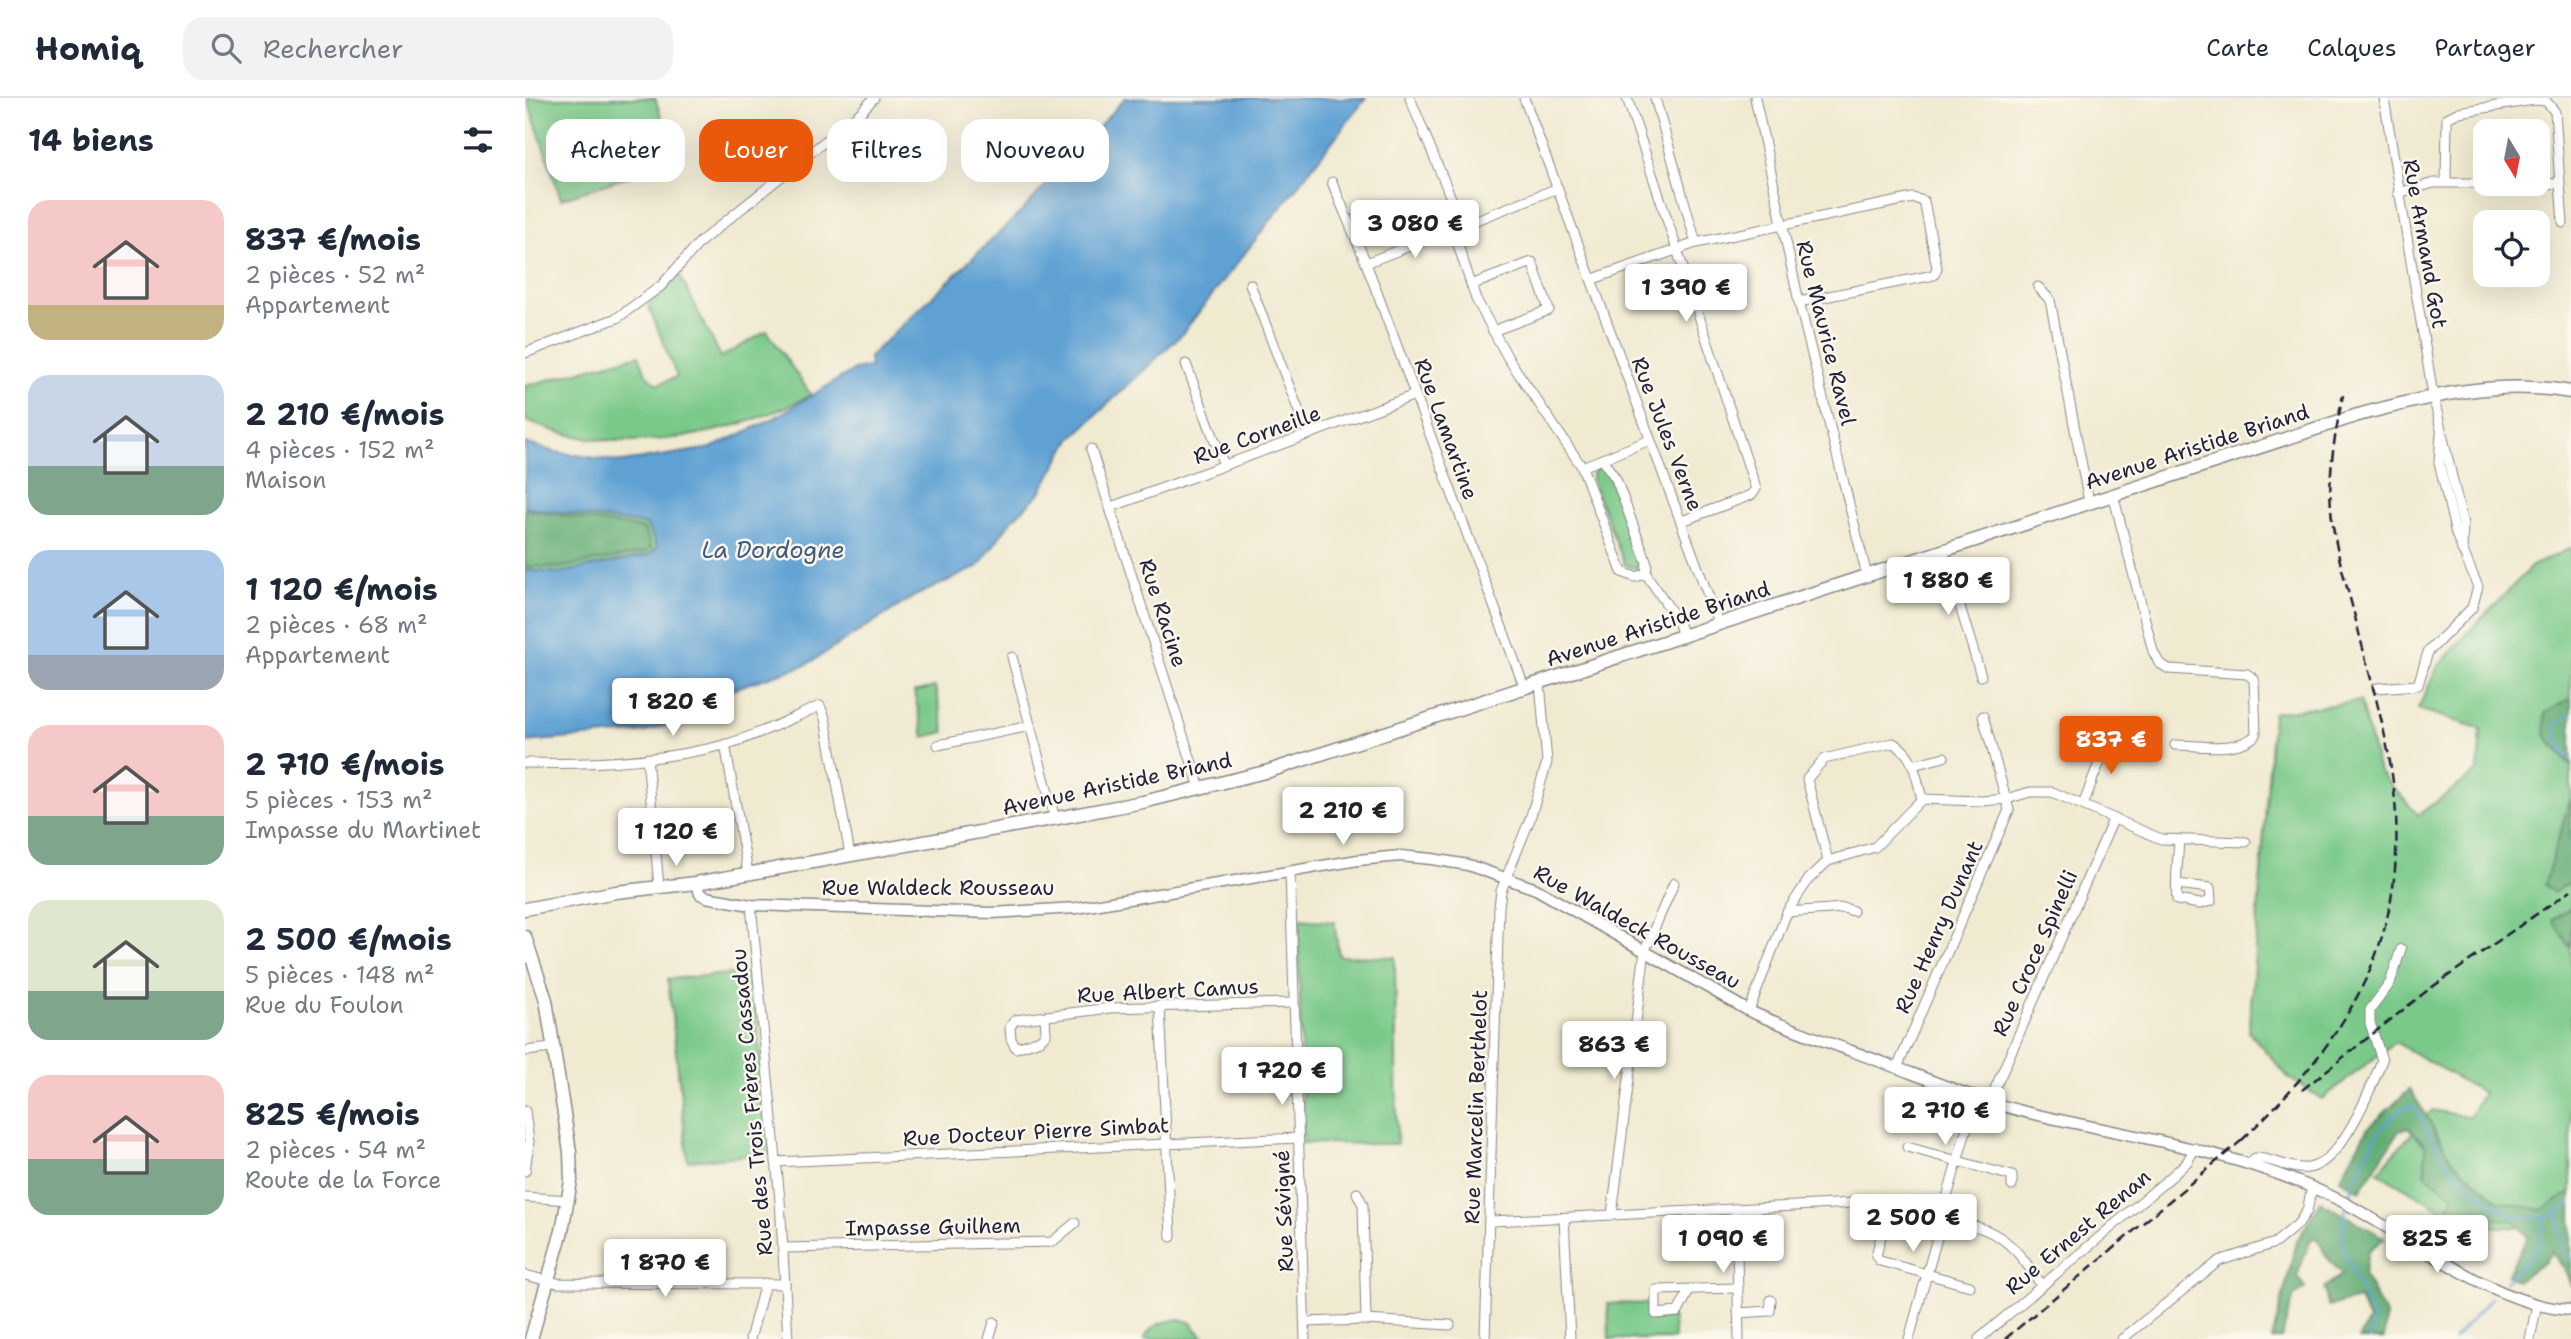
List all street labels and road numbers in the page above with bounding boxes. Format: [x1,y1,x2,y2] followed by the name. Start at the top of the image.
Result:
[2396,157,2454,331] street label: Rue Armand Got
[1790,238,1863,429] street label: Rue Maurice Ravel
[1625,353,1709,515] street label: Rue Jules Verne
[1407,354,1485,504] street label: Rue Lamartine
[2081,398,2313,496] street label: Avenue Aristide Briand
[1189,399,1325,471] street label: Rue Corneille
[1132,555,1194,671] street label: Rue Racine
[1542,575,1774,673] street label: Avenue Aristide Briand
[1000,746,1234,822] street label: Avenue Aristide Briand
[1888,836,1990,1018] street label: Rue Henry Dunant
[1528,858,1746,996] street label: Rue Waldeck Rousseau
[1986,865,2084,1041] street label: Rue Croce Spinelli
[822,874,1054,902] street label: Rue Waldeck Rousseau
[725,947,779,1257] street label: Rue des Trois Frères Cassadou
[1076,972,1260,1010] street label: Rue Albert Camus
[1458,989,1494,1225] street label: Rue Marcelin Berthelot
[902,1111,1170,1153] street label: Rue Docteur Pierre Simbat
[1268,1149,1300,1273] street label: Rue Sévigné
[1999,1163,2157,1301] street label: Rue Ernest Renan
[845,1211,1021,1243] street label: Impasse Guilhem

